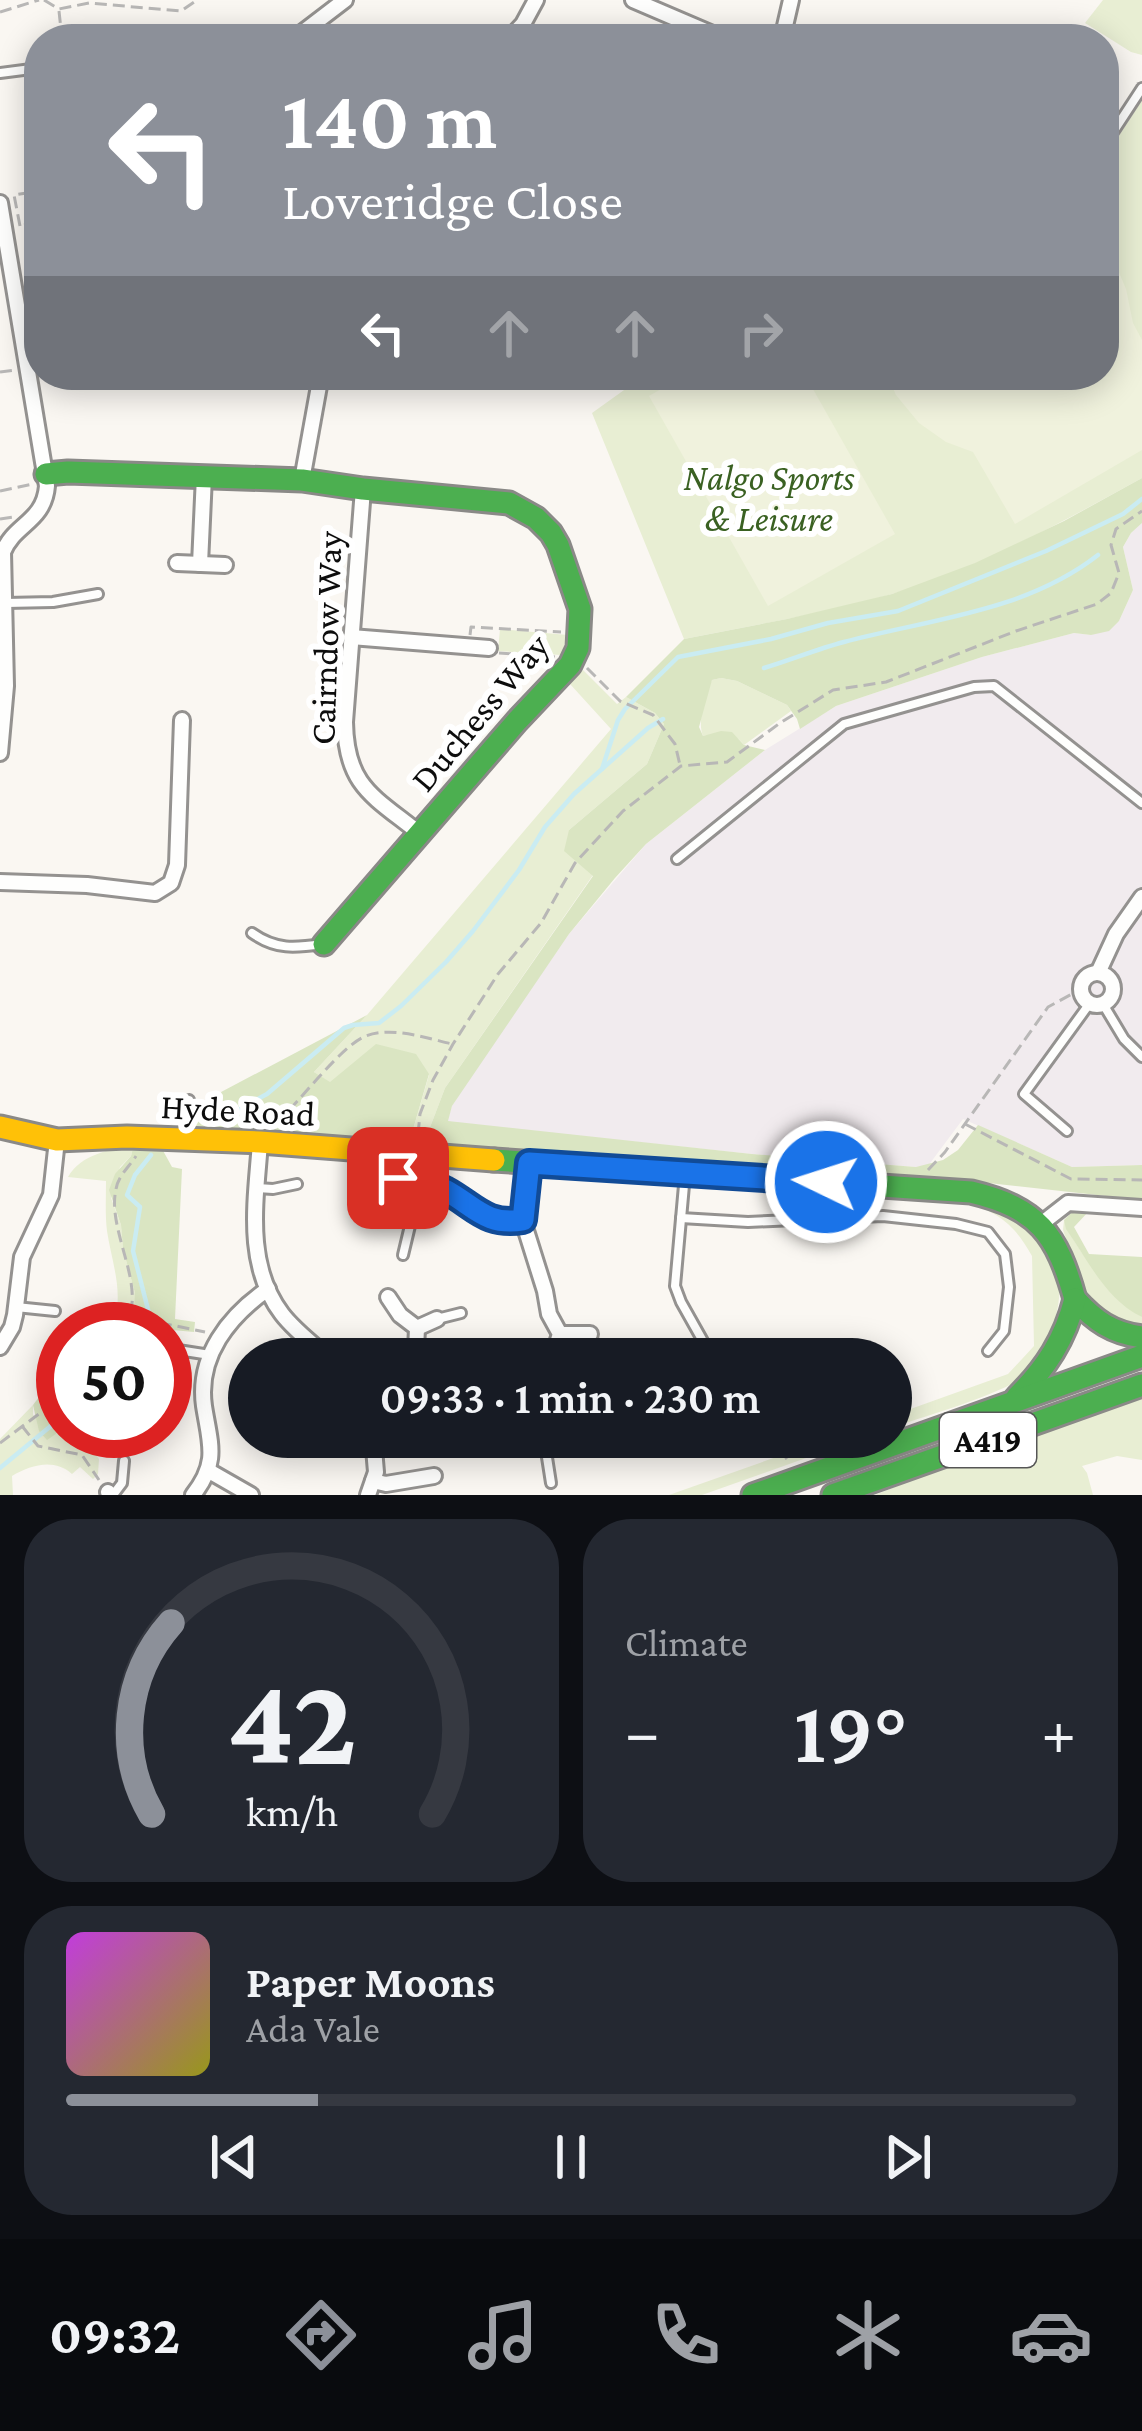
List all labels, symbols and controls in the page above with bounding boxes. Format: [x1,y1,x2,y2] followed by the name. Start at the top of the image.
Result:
[84,72,240,228] icon: left
[282,73,497,166] text: 140 m
[282,171,623,231] text: Loveridge Close
[350,300,416,366] icon: left
[476,300,542,366] icon: ahead
[602,300,668,366] icon: ahead
[728,300,794,366] icon: right
[684,458,854,539] park label: Nalgo Sports & Leisure
[302,530,350,746] street label: Cairndow Way
[403,626,557,799] street label: Duchess Way
[160,1086,316,1134] street label: Hyde Road
[763,1119,889,1245] position arrow
[347,1127,449,1229] pin
[365,1145,431,1211] icon: arrive
[36,1302,192,1458] speed limit sign: 50
[380,1373,760,1423] text: 09:33 · 1 min · 230 m
[940,1413,1036,1467] road number: A419
[625,1621,748,1664] text: Climate
[227,1651,356,1790] text: 42
[794,1681,907,1781] text: 19°
[625,1695,660,1768] text: −
[1041,1695,1076,1768] text: +
[245,1787,338,1834] text: km/h
[246,1957,495,2007] text: Paper Moons
[246,2007,380,2050] text: Ada Vale
[201,2124,267,2190] icon: previous
[538,2124,604,2190] icon: pause
[875,2124,941,2190] icon: next
[279,2293,363,2377] icon: directions
[461,2293,545,2377] icon: music
[644,2293,728,2377] icon: phone
[826,2293,910,2377] icon: climate
[1009,2293,1093,2377] icon: car
[49,2305,180,2365] text: 09:32

